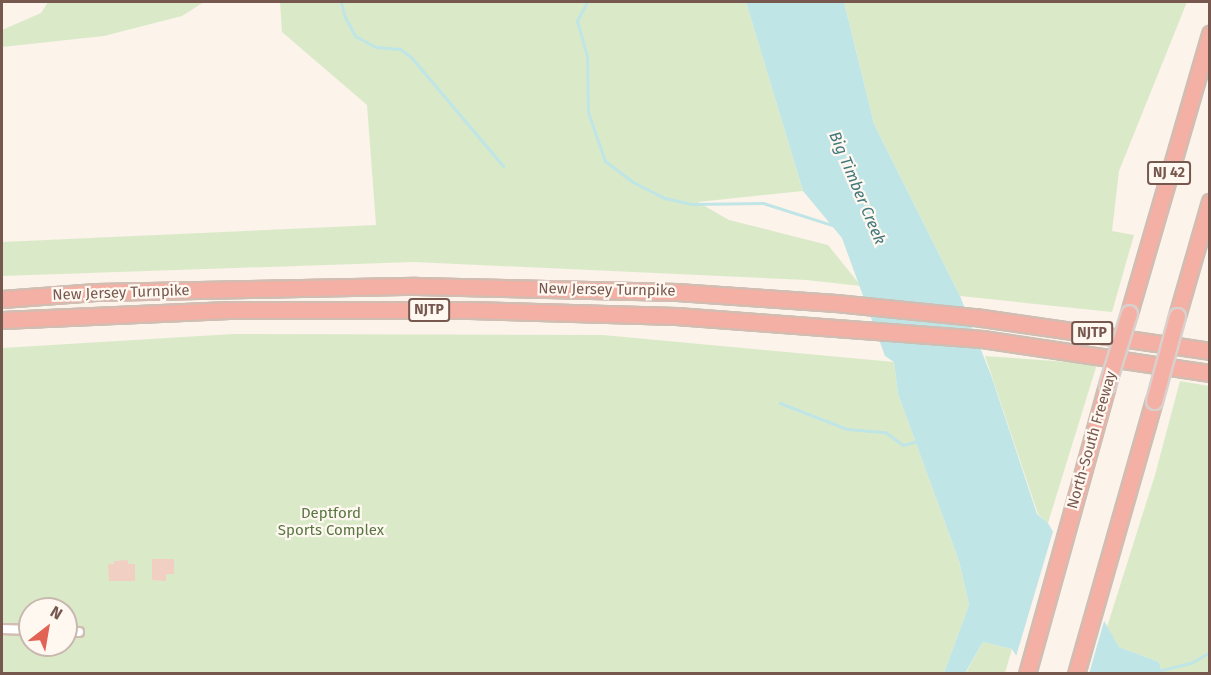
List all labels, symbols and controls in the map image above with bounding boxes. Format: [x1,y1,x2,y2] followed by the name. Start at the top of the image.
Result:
[825,129,889,247] water label: Big Timber Creek
[1146,162,1192,184] road number: NJ 42
[538,280,676,300] street label: New Jersey Turnpike
[52,282,190,304] street label: New Jersey Turnpike
[408,299,450,321] road number: NJTP
[1071,322,1113,344] road number: NJTP
[1064,369,1120,511] street label: North-South Freeway
[278,504,384,539] park label: Deptford Sports Complex
[18,597,78,657] north arrow
[47,602,66,624] text: N

